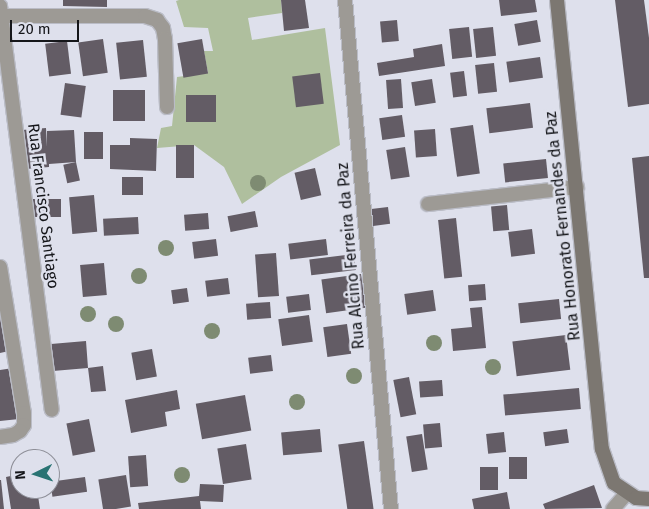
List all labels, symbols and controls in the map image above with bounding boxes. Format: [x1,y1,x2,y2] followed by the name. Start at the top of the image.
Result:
[12,10,81,42] scale bar
[18,20,51,38] text: 20 m
[541,110,585,342] street label: Rua Honorato Fernandes da Paz
[23,122,63,290] street label: Rua Francisco Santiago
[333,162,369,350] street label: Rua Alcino Ferreira da Paz
[10,449,60,499] north arrow
[12,470,29,480] text: N

